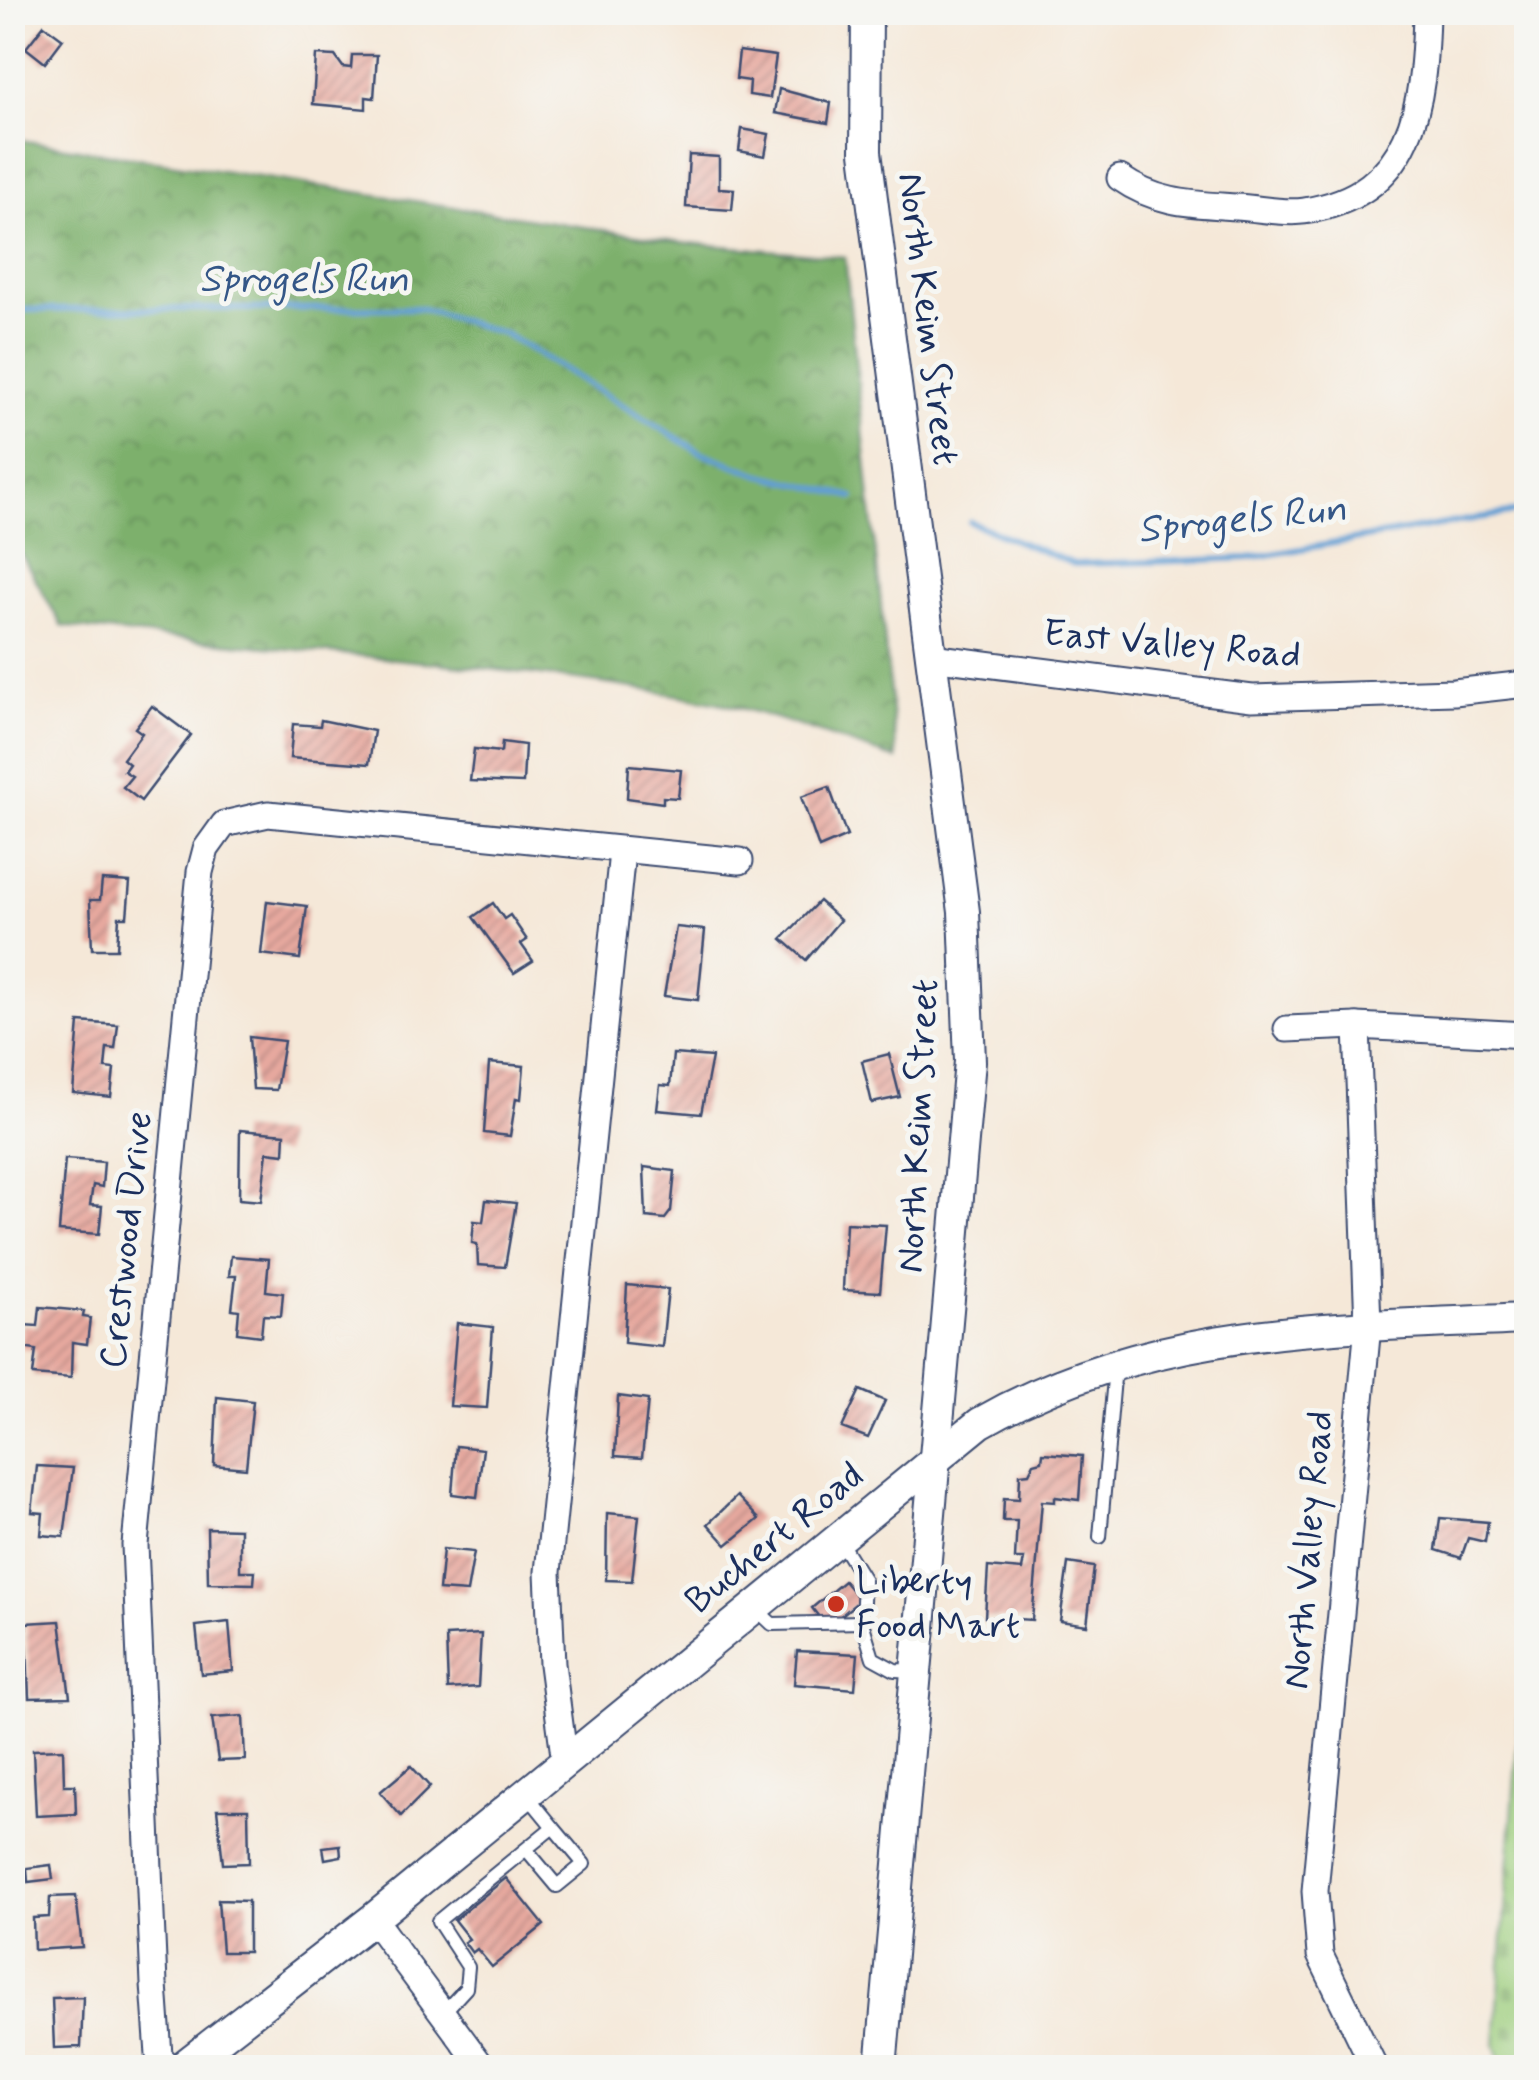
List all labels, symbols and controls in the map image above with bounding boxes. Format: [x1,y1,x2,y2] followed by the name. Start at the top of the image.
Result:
[885,170,969,468] street label: North Keim Street
[199,254,409,306] water label: Sprogels Run
[1135,483,1349,557] water label: Sprogels Run
[1041,609,1303,681] street label: East Valley Road
[887,978,951,1274] street label: North Keim Street
[89,1109,165,1371] street label: Crestwood Drive
[1272,1409,1346,1691] street label: North Valley Road
[676,1452,874,1626] street label: Buchert Road
[856,1558,1020,1651] place label: Liberty Food Mart
[825,1593,847,1615] marker: Liberty Food Mart

